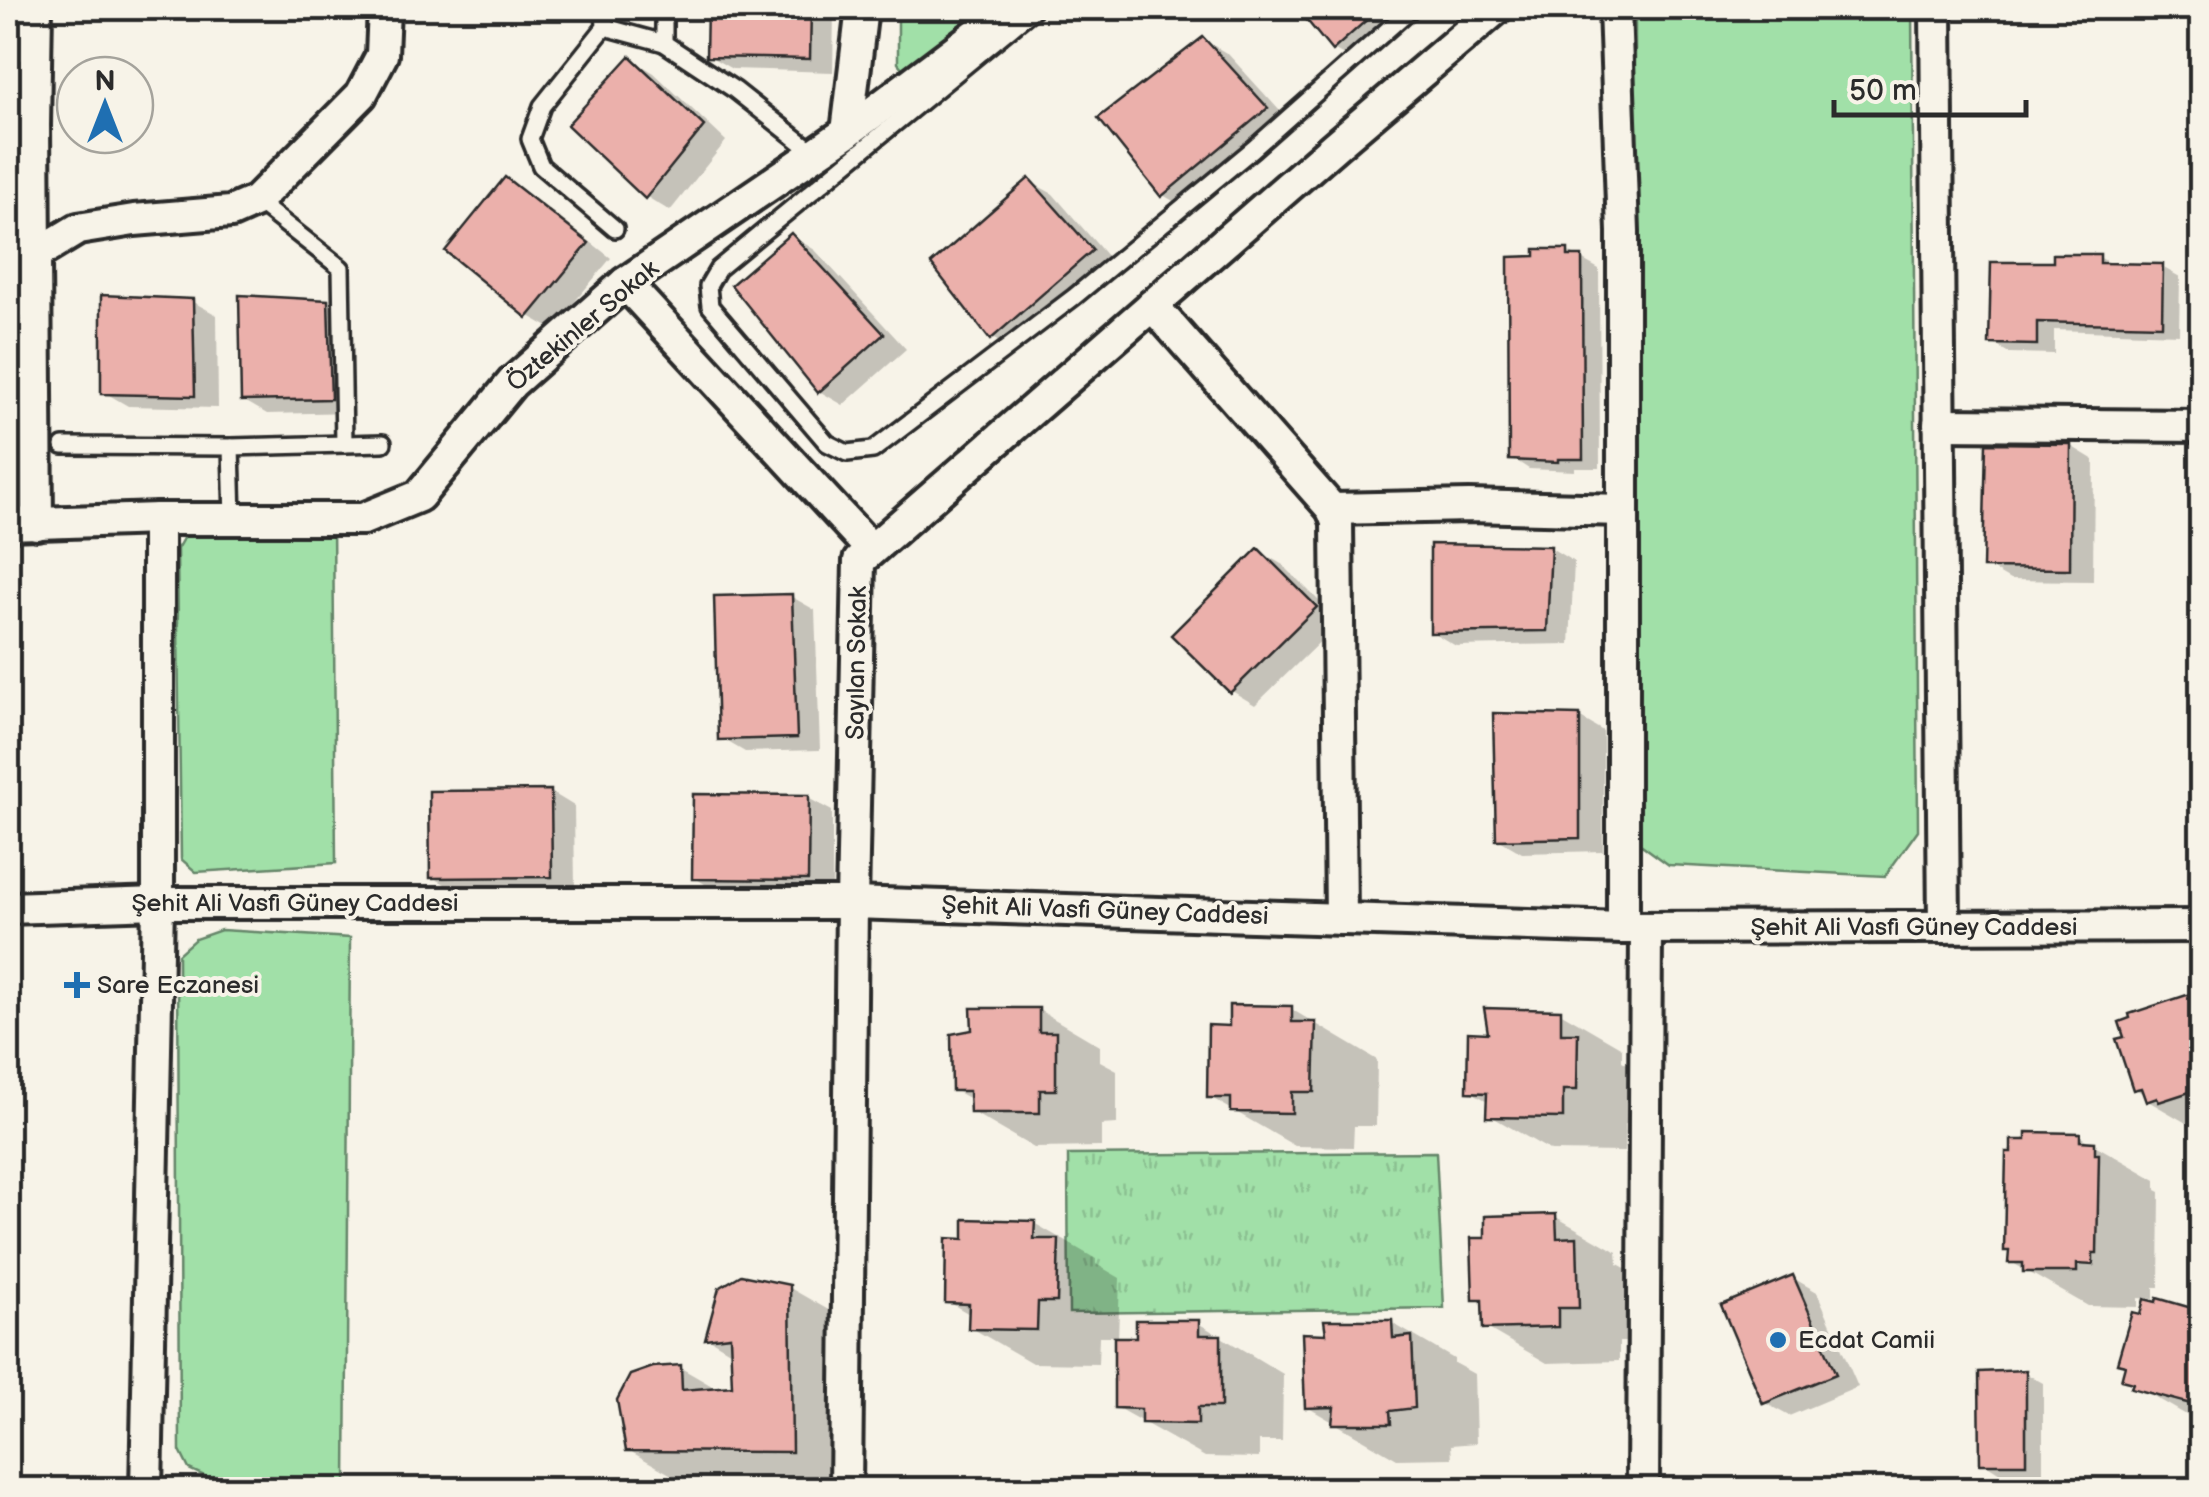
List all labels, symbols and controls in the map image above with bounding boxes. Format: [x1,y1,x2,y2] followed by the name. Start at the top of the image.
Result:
[55,55,155,155] north arrow
[1834,55,2026,117] scale bar
[94,65,116,98] text: N
[1849,73,1917,109] text: 50 m
[501,253,666,398] street label: Öztekinler Sokak
[840,585,874,740] street label: Sayılan Sokak
[131,888,459,919] street label: Şehit Ali Vasfi Güney Caddesi
[941,890,1269,932] street label: Şehit Ali Vasfi Güney Caddesi
[1750,912,2078,943] street label: Şehit Ali Vasfi Güney Caddesi
[97,970,259,1001] place label: Sare Eczanesi
[66,974,88,996] marker: Sare Eczanesi
[1798,1325,1935,1356] place label: Ecdat Camii
[1767,1329,1789,1351] marker: Ecdat Camii

